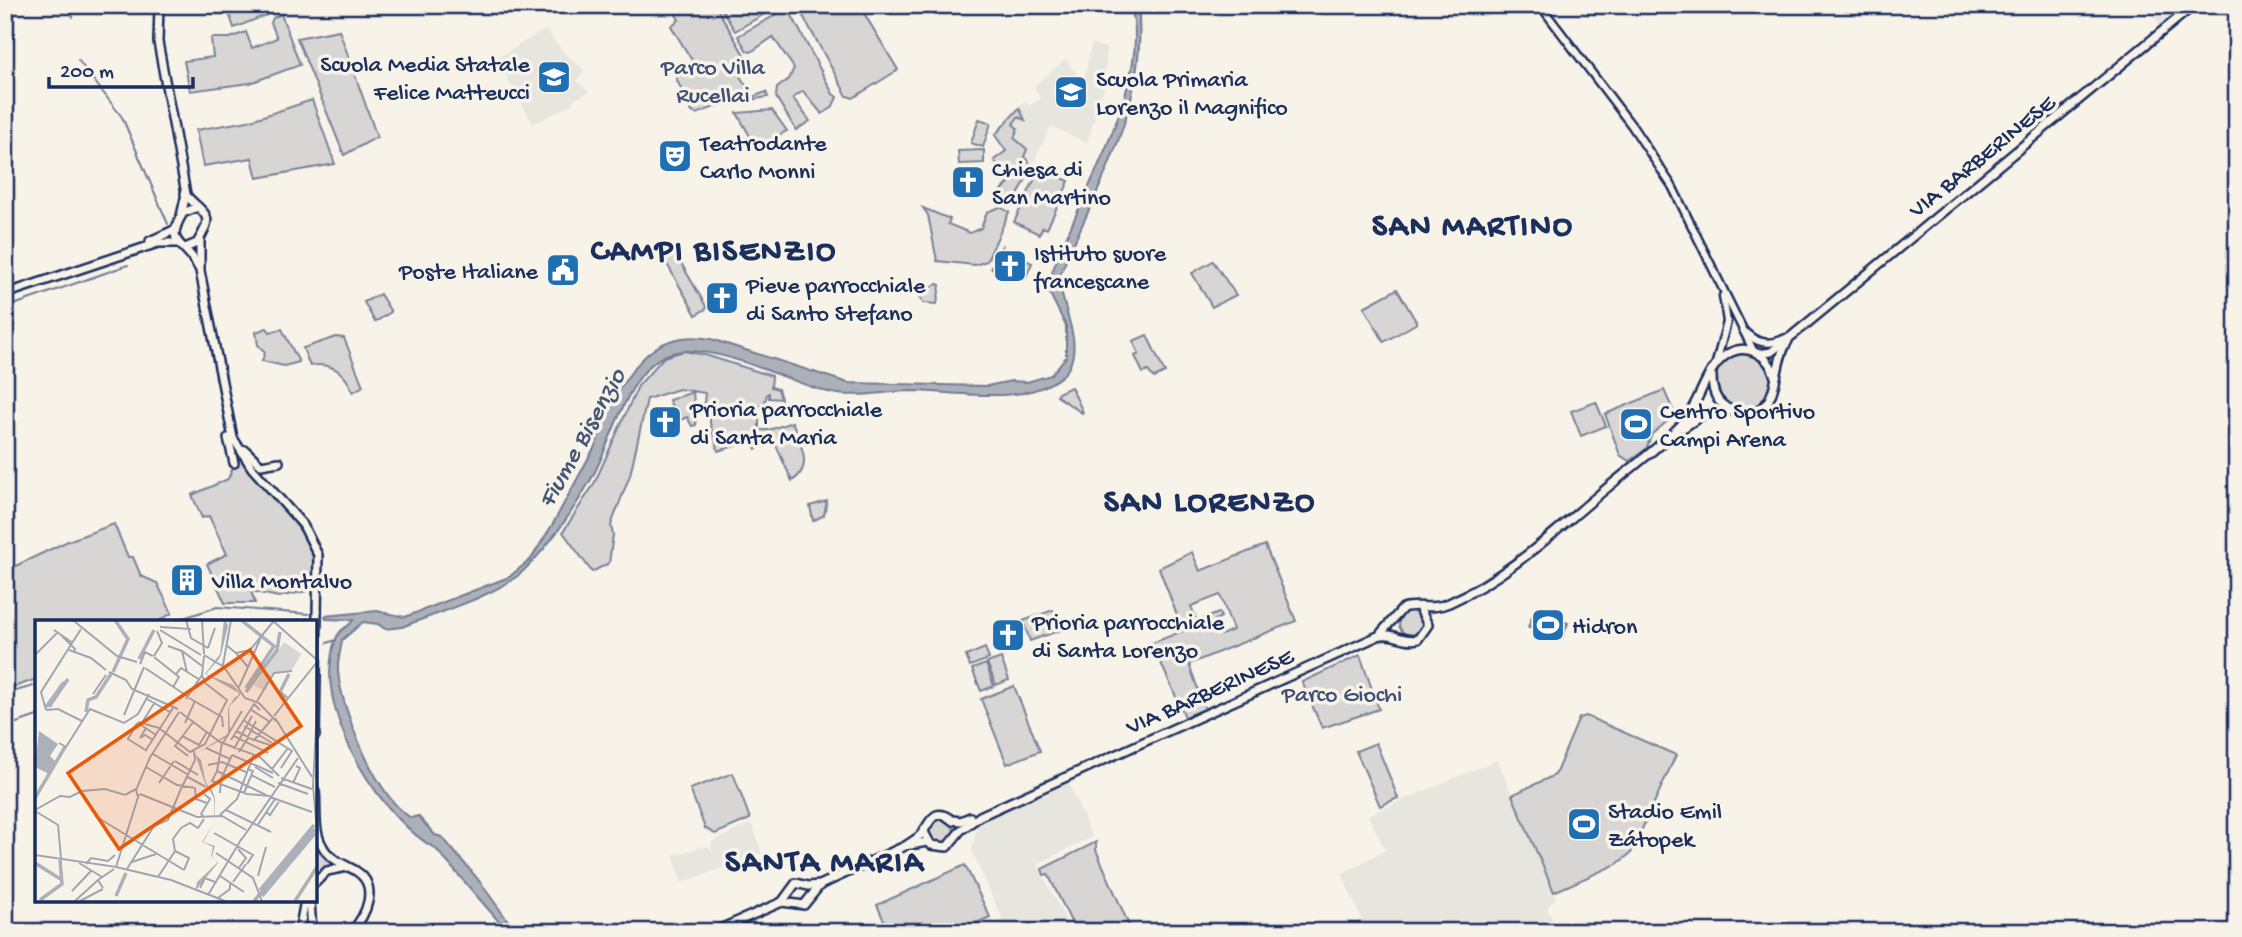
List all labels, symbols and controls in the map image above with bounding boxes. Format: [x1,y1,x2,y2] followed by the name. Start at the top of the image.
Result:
[49,46,192,90] scale bar
[320,52,531,109] place label: Scuola Media Statale Felice Matteucci
[660,55,766,112] park label: Parco Villa Rucellai
[535,58,573,96] school or university icon: Scuola Media Statale Felice Matteucci
[60,61,114,86] text: 200 m
[1096,67,1288,124] place label: Scuola Primaria Lorenzo il Magnifico
[1052,73,1090,111] school or university icon: Scuola Primaria Lorenzo il Magnifico
[1903,89,2063,226] street label: VIA BARBERINESE
[698,131,827,188] place label: Teatrodante Carlo Monni
[656,137,694,175] theatre icon: Teatrodante Carlo Monni
[992,157,1111,214] place label: Chiesa di San Martino
[949,163,987,201] church icon: Chiesa di San Martino
[1372,209,1574,247] district label: SAN MARTINO
[591,234,837,272] district label: CAMPI BISENZIO
[1033,241,1167,298] place label: Istituto suore francescane
[991,247,1029,285] church icon: Istituto suore francescane
[544,251,582,289] public building icon: Poste Italiane
[398,259,539,288] place label: Poste Italiane
[745,273,926,330] place label: Pieve parrocchiale di Santo Stefano
[703,279,741,317] church icon: Pieve parrocchiale di Santo Stefano
[533,363,636,514] water label: Fiume Bisenzio
[689,397,883,454] place label: Prioria parrocchiale di Santa Maria
[1660,399,1815,456] place label: Centro Sportivo Campi Arena
[646,403,684,441] church icon: Prioria parrocchiale di Santa Maria
[1617,405,1655,443] sports icon: Centro Sportivo Campi Arena
[1104,485,1316,523] district label: SAN LORENZO
[168,561,206,599] building icon: Villa Montalvo
[211,569,352,598] place label: Villa Montalvo
[1529,606,1567,644] sports icon: Hidron
[1031,610,1225,667] place label: Prioria parrocchiale di Santa Lorenzo
[1572,614,1638,643] place label: Hidron
[989,616,1027,654] church icon: Prioria parrocchiale di Santa Lorenzo
[35,620,317,902] inset map
[1121,643,1300,744] street label: VIA BARBERINESE
[1281,682,1402,711] park label: Parco Giochi
[1608,799,1722,856] place label: Stadio Emil Zátopek
[1565,805,1603,843] sports icon: Stadio Emil Zátopek
[725,845,925,883] district label: SANTA MARIA

